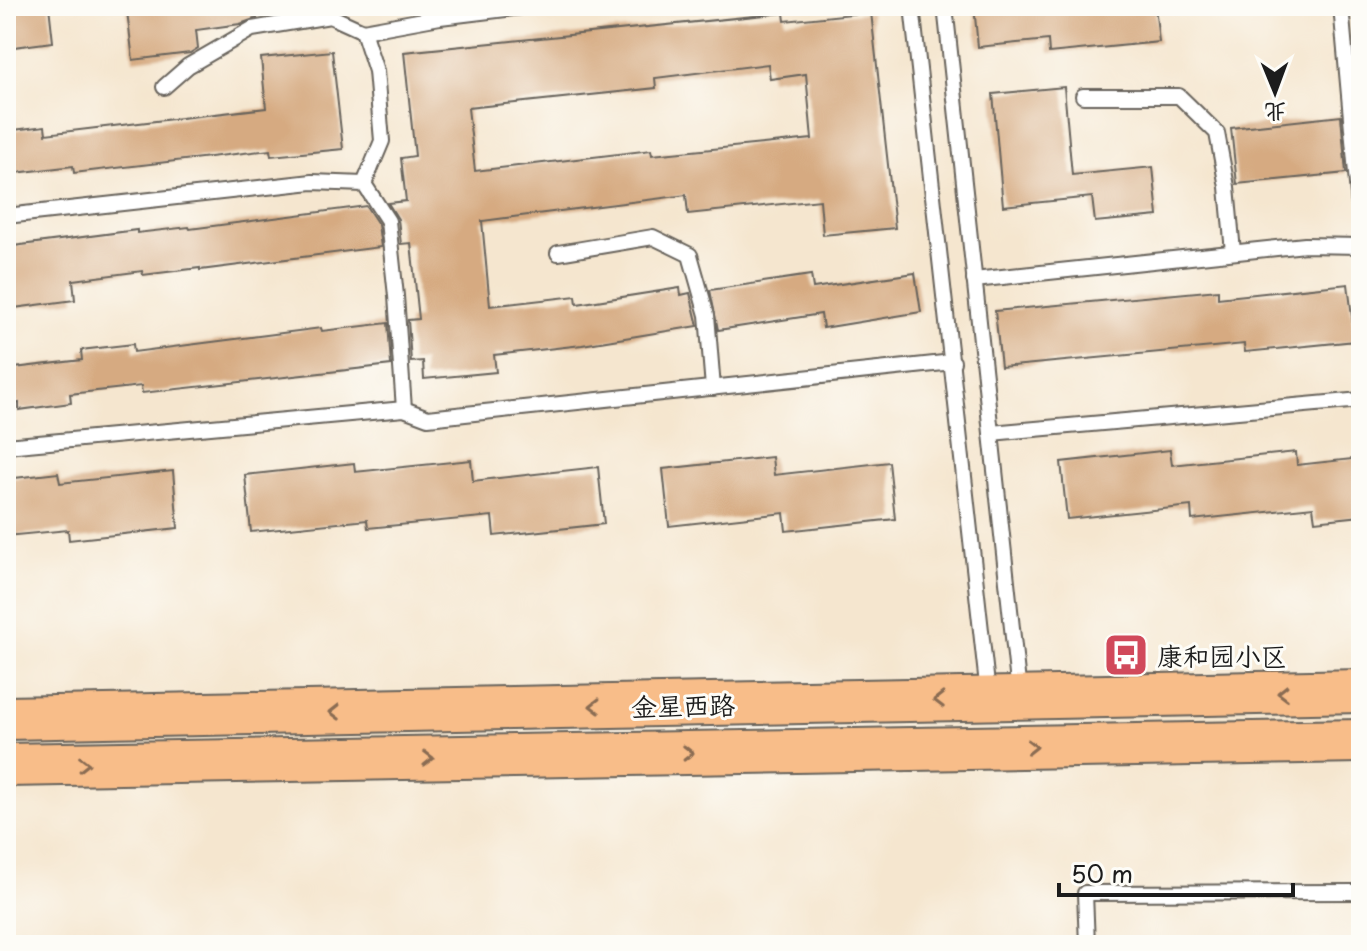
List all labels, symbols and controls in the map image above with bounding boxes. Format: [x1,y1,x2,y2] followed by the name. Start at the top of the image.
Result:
[1235,52,1315,132] north arrow
[1264,97,1287,130] text: 北
[1102,631,1150,679] bus stop icon: 康和园小区
[1157,636,1287,675] place label: 康和园小区
[1276,684,1289,701] one-way arrow
[631,685,735,725] street label: 金星西路
[932,691,945,708] one-way arrow
[588,698,601,715] one-way arrow
[328,703,341,720] one-way arrow
[1026,738,1039,756] one-way arrow
[682,744,695,762] one-way arrow
[422,749,435,766] one-way arrow
[78,755,91,772] one-way arrow
[1059,847,1293,897] scale bar
[1071,855,1133,891] text: 50 m

